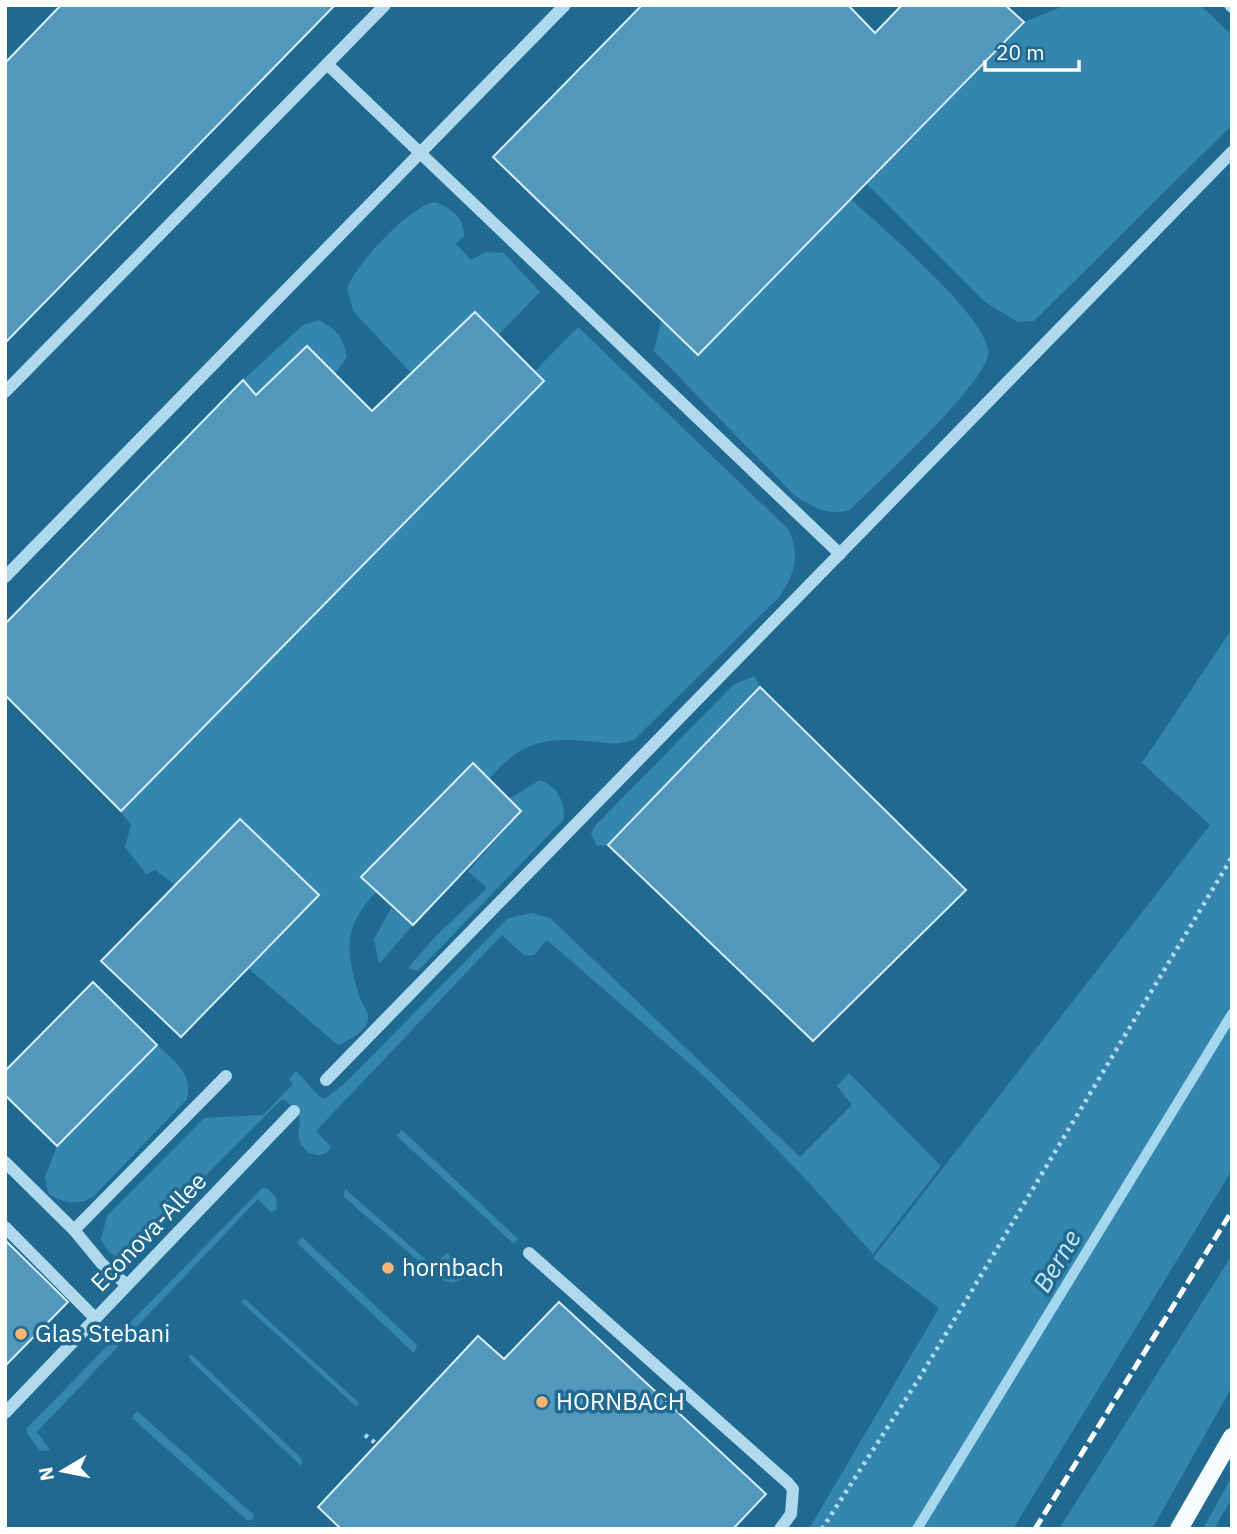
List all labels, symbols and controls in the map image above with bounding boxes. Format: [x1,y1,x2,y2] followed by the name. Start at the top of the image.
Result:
[985,28,1080,72] scale bar
[996,38,1045,66] text: 20 m
[83,1165,213,1298] street label: Econova-Allee
[1024,1223,1088,1298] water label: Berne
[402,1251,504,1283] place label: hornbach
[380,1260,396,1276] marker: hornbach
[35,1317,170,1349] place label: Glas Stebani
[13,1326,29,1342] marker: Glas Stebani
[556,1385,685,1417] place label: HORNBACH
[534,1394,550,1410] marker: HORNBACH
[28,1436,98,1506] north arrow
[33,1465,59,1483] text: N

